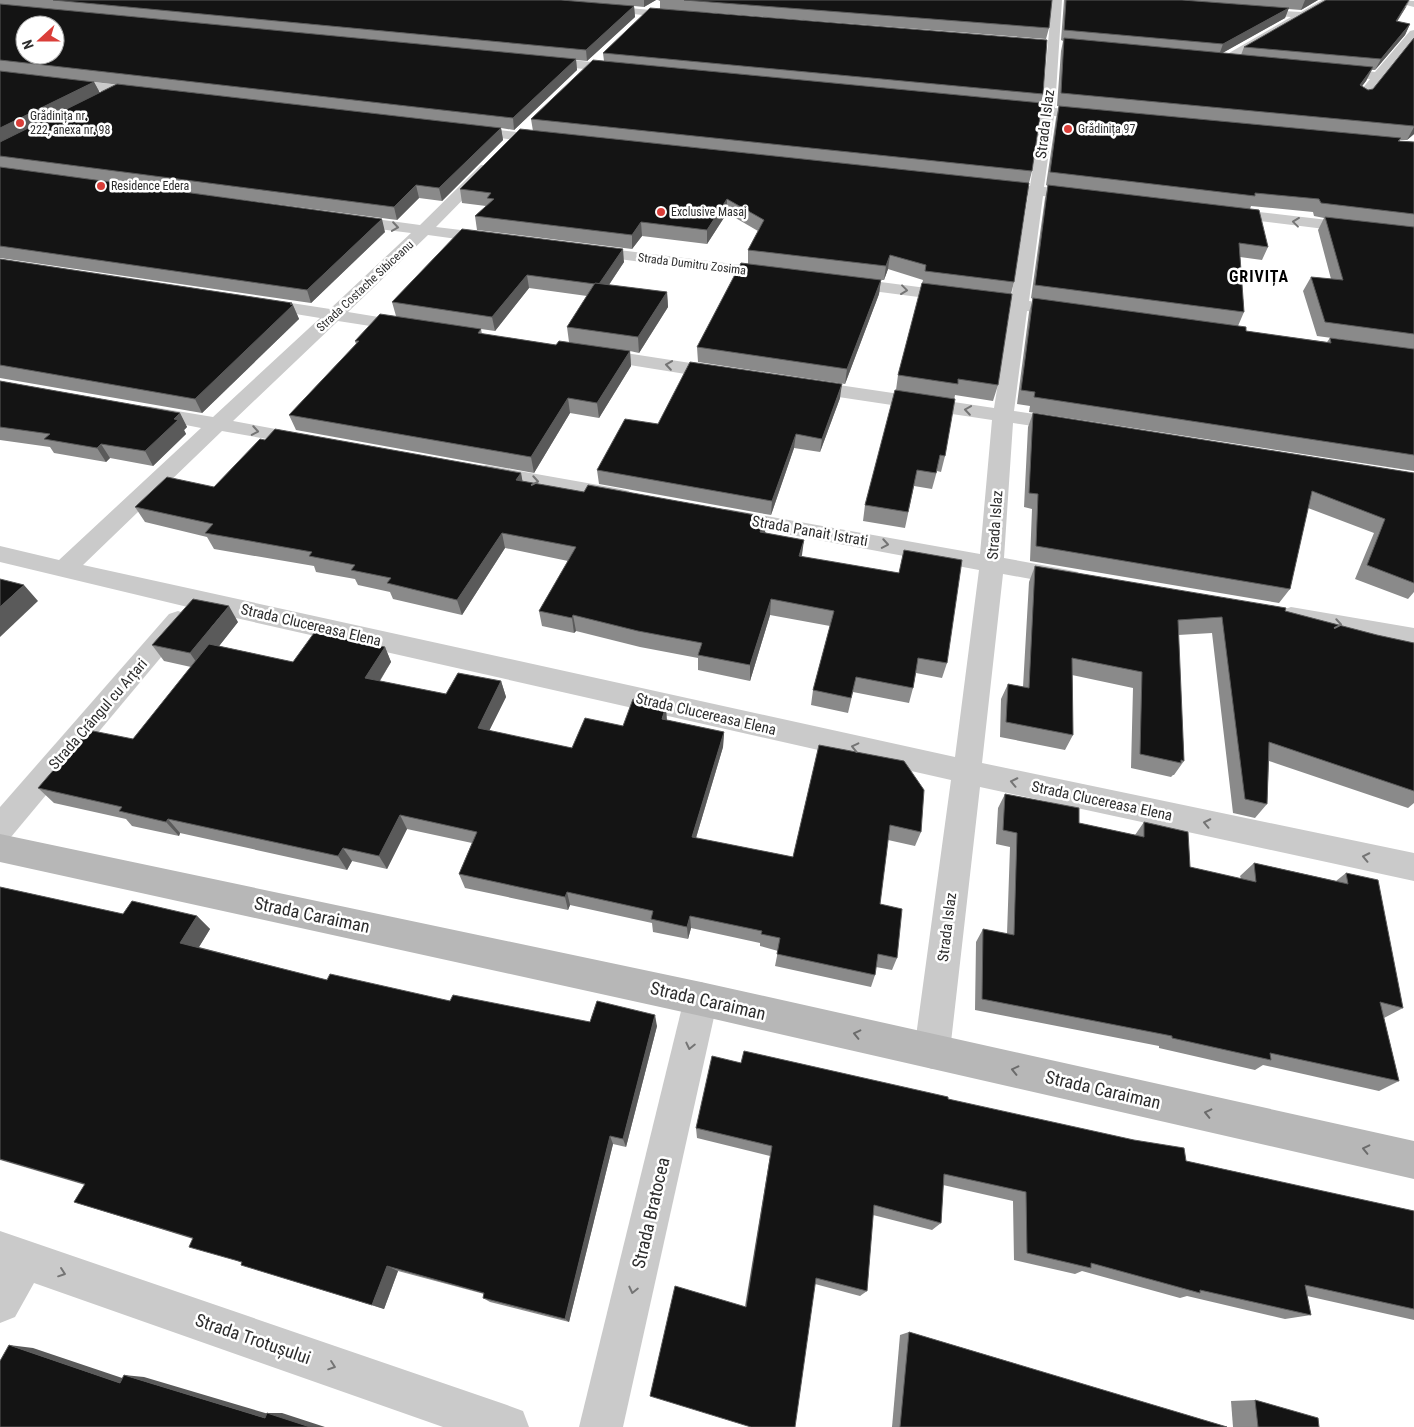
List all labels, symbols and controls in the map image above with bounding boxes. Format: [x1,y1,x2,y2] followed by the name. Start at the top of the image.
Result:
[15,15,65,65] north arrow
[19,38,37,52] text: N
[1032,88,1058,160] street label: Strada Islaz
[30,109,110,137] place label: Grădinița nr. 222, anexa nr. 98
[14,117,26,129] marker: Grădinița nr. 222, anexa nr. 98
[1078,122,1136,137] place label: Grădinița 97
[1062,123,1074,135] marker: Grădinița 97
[111,179,189,193] place label: Residence Edera
[95,180,107,192] marker: Residence Edera
[671,205,747,219] place label: Exclusive Masaj
[655,206,667,218] marker: Exclusive Masaj
[1292,217,1300,228] one-way arrow
[391,221,399,232] one-way arrow
[314,237,416,334] street label: Strada Costache Sibiceanu
[637,250,747,278] street label: Strada Dumitru Zosima
[1229,267,1289,286] district label: GRIVIȚA
[900,284,908,295] one-way arrow
[665,361,673,371] one-way arrow
[964,405,972,416] one-way arrow
[250,426,259,436] one-way arrow
[531,475,540,485] one-way arrow
[984,490,1006,560] street label: Strada Islaz
[751,512,869,550] street label: Strada Panait Istrati
[880,539,889,549] one-way arrow
[239,600,383,650] street label: Strada Clucereasa Elena
[1333,618,1342,628] one-way arrow
[45,655,151,773] street label: Strada Crângul cu Arțari
[634,689,778,739] street label: Strada Clucereasa Elena
[851,742,860,753] one-way arrow
[1010,777,1019,788] one-way arrow
[1030,777,1174,825] street label: Strada Clucereasa Elena
[1203,818,1212,829] one-way arrow
[1362,852,1371,863] one-way arrow
[934,891,960,963] street label: Strada Islaz
[252,892,372,937] street label: Strada Caraiman
[648,977,768,1024] street label: Strada Caraiman
[852,1029,861,1040] one-way arrow
[685,1042,696,1051] one-way arrow
[1011,1065,1020,1076] one-way arrow
[1043,1066,1163,1113] street label: Strada Caraiman
[1203,1108,1212,1119] one-way arrow
[1362,1144,1371,1155] one-way arrow
[628,1155,673,1270] street label: Strada Bratocea
[58,1267,66,1277] one-way arrow
[628,1285,639,1294] one-way arrow
[192,1309,314,1369] street label: Strada Trotușului
[327,1360,335,1370] one-way arrow

